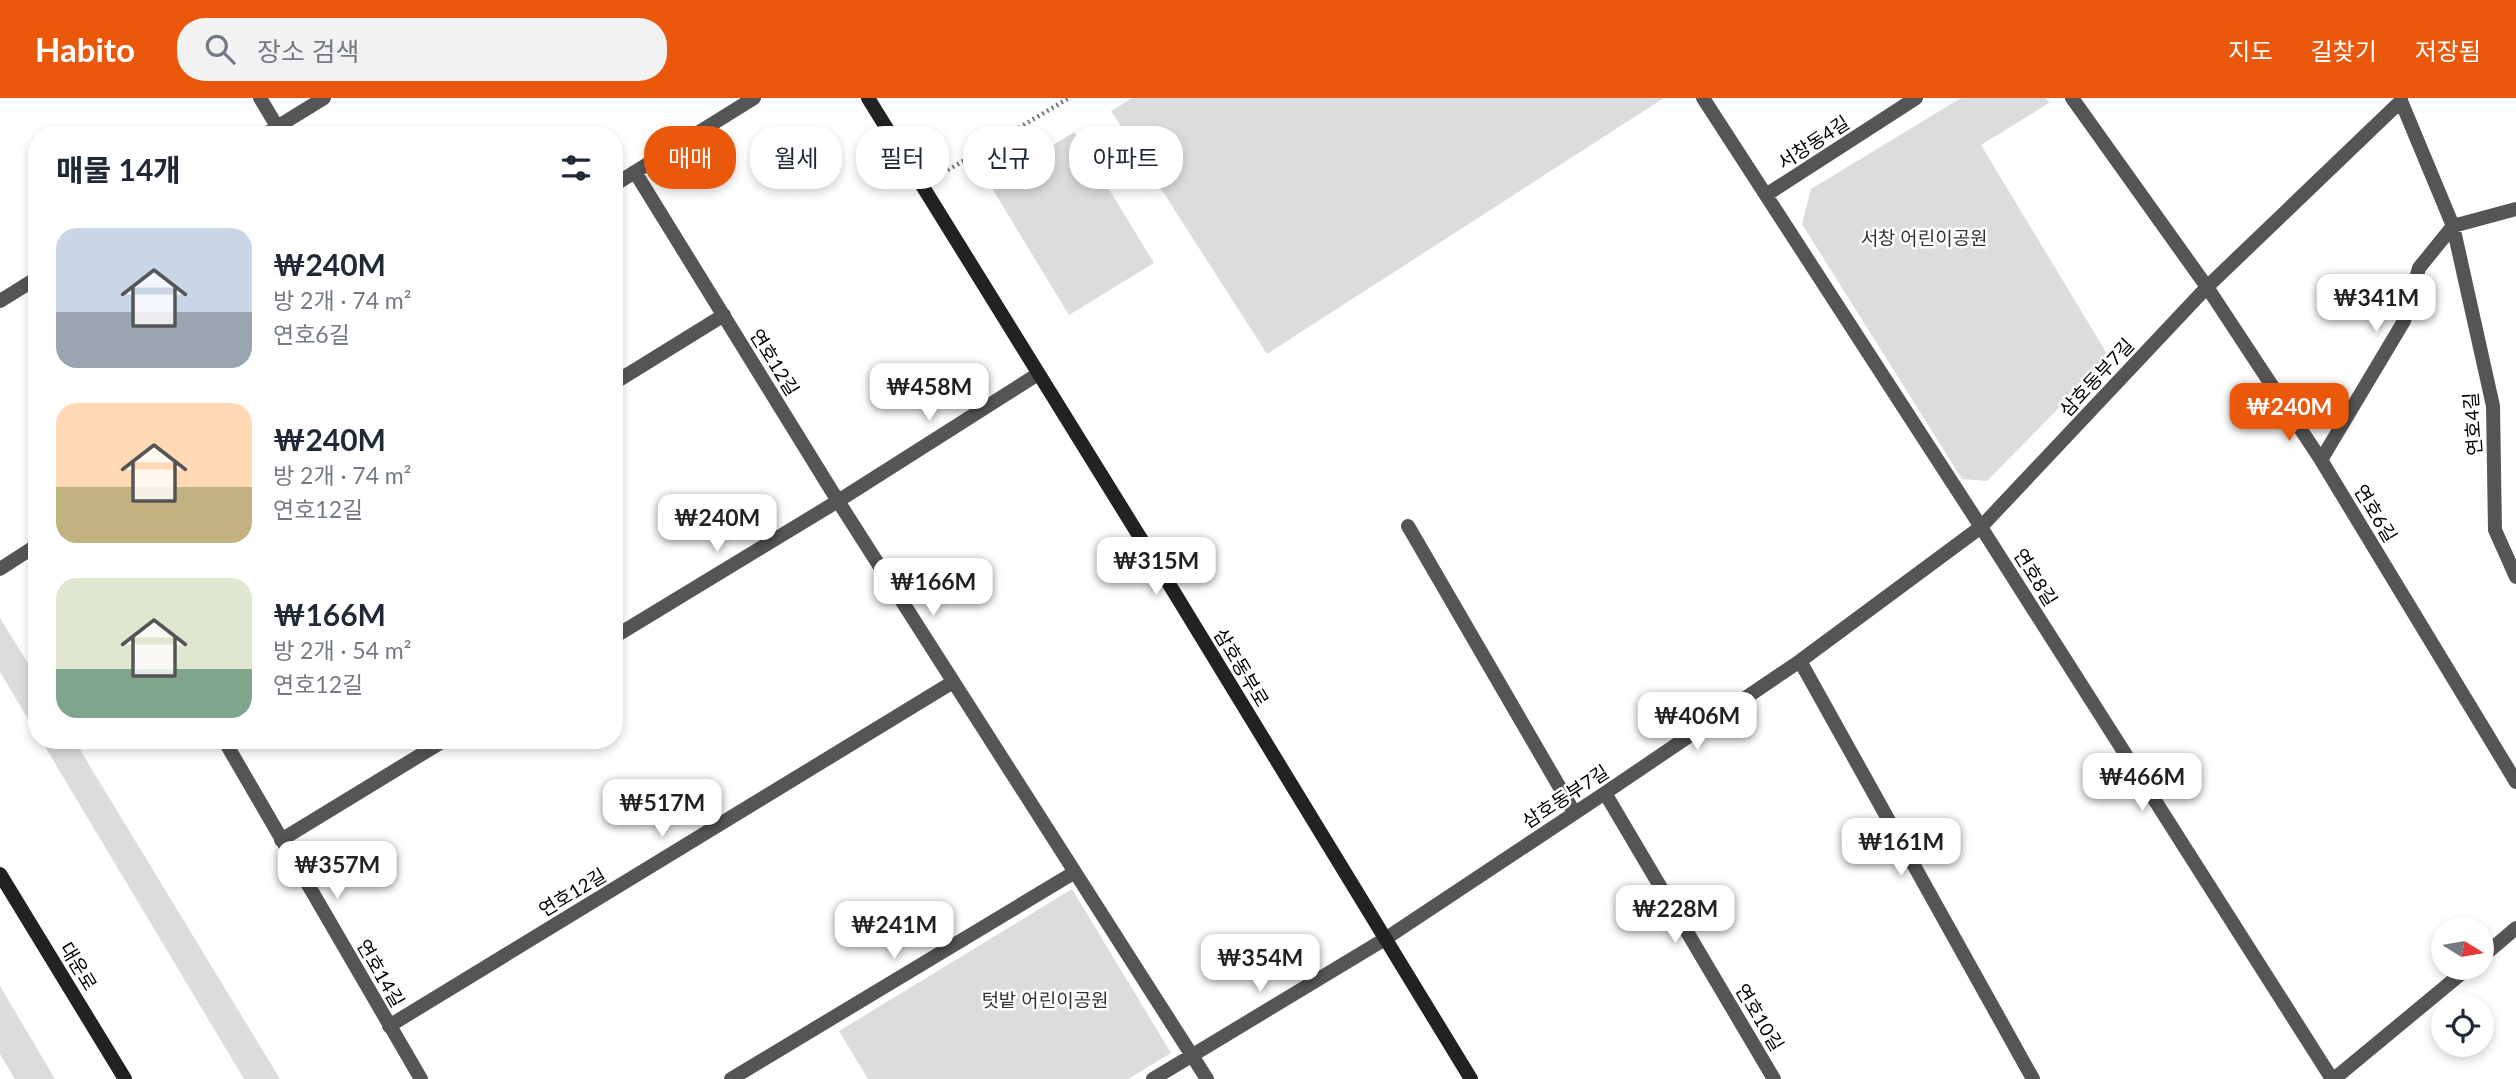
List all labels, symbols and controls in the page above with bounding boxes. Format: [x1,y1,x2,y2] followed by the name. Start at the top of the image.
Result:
[177,18,667,81] search box
[35,29,135,69] text: Habito
[201,30,239,68] icon: search
[257,35,359,67] text: 장소 검색
[2228,36,2273,65] text: 지도
[2311,36,2377,65] text: 길찾기
[2415,36,2481,65] text: 저장됨
[1773,110,1853,174] street label: 서창동4길
[644,126,736,189] chip: 매매
[750,126,842,189] chip: 월세
[856,126,949,189] chip: 필터
[963,126,1055,189] chip: 신규
[1069,126,1183,189] chip: 아파트
[557,149,595,187] icon: filters
[56,151,181,187] text: 매물 14개
[1860,226,1988,249] park label: 서창 어린이공원
[273,246,386,282] text: ₩240M
[112,256,196,340] icon: home
[2327,274,2425,334] pin: ₩341M
[2333,283,2419,311] text: ₩341M
[273,286,411,314] text: 방 2개 · 74 m²
[273,320,350,348] text: 연호6길
[746,324,804,400] street label: 연호12길
[2054,333,2138,421] street label: 삼호동부7길
[880,364,978,423] pin: ₩458M
[886,372,972,400] text: ₩458M
[2240,384,2338,443] pin: ₩240M
[2246,392,2332,420] text: ₩240M
[2458,392,2486,456] street label: 연호4길
[273,421,386,457] text: ₩240M
[112,431,196,515] icon: home
[273,461,411,489] text: 방 2개 · 74 m²
[2350,480,2402,546] street label: 연호6길
[668,494,766,554] pin: ₩240M
[273,495,363,523] text: 연호12길
[674,503,760,531] text: ₩240M
[1107,538,1205,597] pin: ₩315M
[2009,544,2063,610] street label: 연호8길
[1113,546,1199,574] text: ₩315M
[884,559,982,618] pin: ₩166M
[890,567,976,595] text: ₩166M
[273,596,386,632] text: ₩166M
[112,606,196,690] icon: home
[1210,624,1274,710] street label: 삼호동부로
[273,636,411,664] text: 방 2개 · 54 m²
[273,670,363,698] text: 연호12길
[1648,692,1746,752] pin: ₩406M
[1654,701,1740,729] text: ₩406M
[2093,754,2191,813] pin: ₩466M
[1517,760,1613,832] street label: 삼호동부7길
[2099,762,2185,790] text: ₩466M
[613,780,711,839] pin: ₩517M
[619,788,705,816] text: ₩517M
[1852,818,1950,878] pin: ₩161M
[1858,827,1944,855] text: ₩161M
[288,842,386,901] pin: ₩357M
[294,850,380,878] text: ₩357M
[534,863,610,921] street label: 연호12길
[1626,886,1724,945] pin: ₩228M
[1632,894,1718,922] text: ₩228M
[845,902,943,961] pin: ₩241M
[851,910,937,938] text: ₩241M
[2431,917,2494,980] north arrow
[2431,917,2494,1057] map controls
[1211,934,1309,994] pin: ₩354M
[352,935,410,1011] street label: 연호14길
[56,938,102,994] street label: 대운로
[1217,943,1303,971] text: ₩354M
[1731,979,1789,1055] street label: 연호10길
[981,988,1109,1011] park label: 텃밭 어린이공원
[2431,994,2494,1057] button: locate

